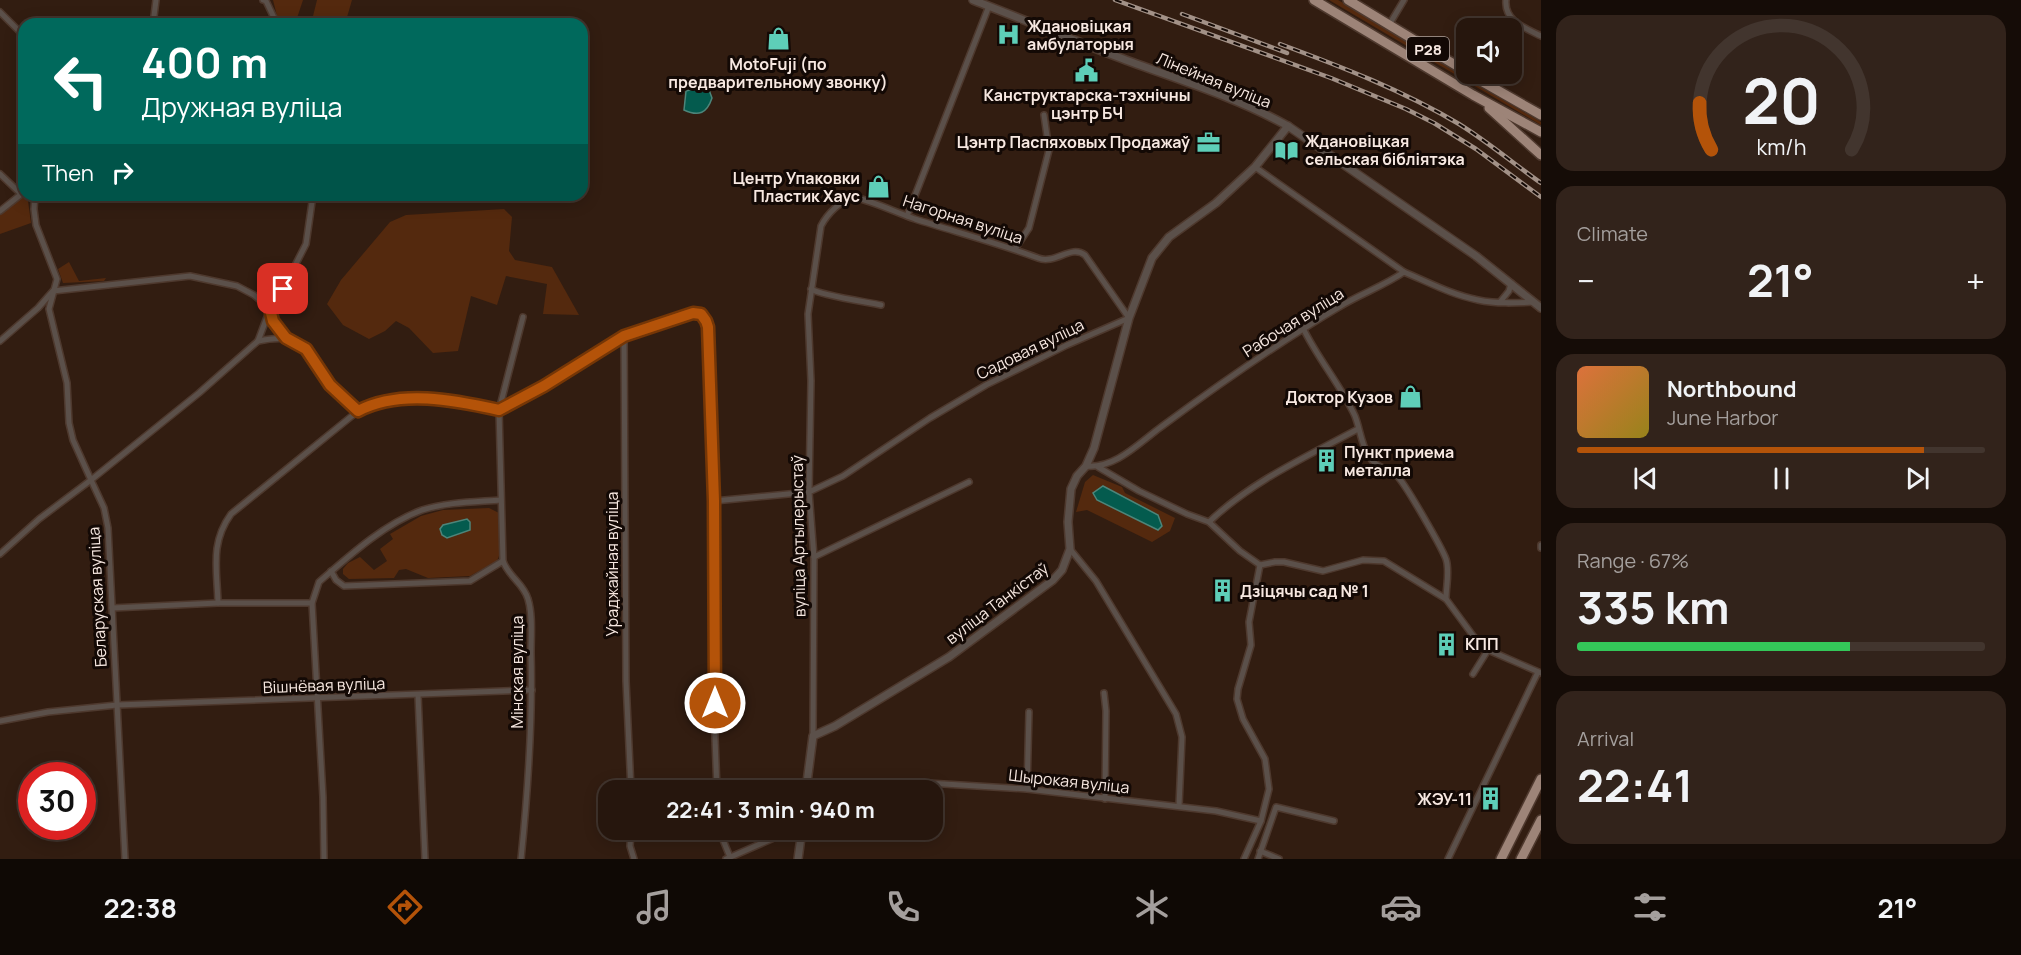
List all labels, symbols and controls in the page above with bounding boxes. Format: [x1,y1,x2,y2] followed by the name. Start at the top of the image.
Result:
[1027,15,1134,55] place label: Ждановіцкая амбулаторыя
[1456,18,1522,84] map controls
[1456,18,1522,84] button: sound
[996,22,1022,48] hospital icon: Ждановіцкая амбулаторыя
[765,26,791,52] shop icon: MotoFuji (по предварительному звонку)
[141,33,268,91] text: 400 m
[1407,37,1449,61] road number: Р28
[42,42,120,120] icon: left
[1153,47,1275,113] street label: Лінейная вуліца
[668,53,888,93] place label: MotoFuji (по предварительному звонку)
[1074,57,1100,83] public building icon: Канструктарска-тэхнічны цэнтр БЧ
[1742,57,1820,143] text: 20
[983,84,1191,124] place label: Канструктарска-тэхнічны цэнтр БЧ
[141,88,342,125] text: Дружная вуліца
[1195,129,1221,155] office icon: Цэнтр Паспяховых Продажаў
[1305,130,1465,170] place label: Ждановіцкая сельская бібліятэка
[957,131,1190,153] place label: Цэнтр Паспяховых Продажаў
[1756,132,1806,161] text: km/h
[1274,137,1300,163] library icon: Ждановіцкая сельская бібліятэка
[106,156,139,189] icon: right
[42,158,94,188] text: Then
[733,167,860,207] place label: Центр Упаковки Пластик Хаус
[865,174,891,200] shop icon: Центр Упаковки Пластик Хаус
[900,189,1026,249] street label: Нагорная вуліца
[1577,220,1648,247] text: Climate
[1747,249,1814,311] text: 21°
[1577,258,1595,303] text: −
[1966,258,1985,303] text: +
[257,263,308,314] pin
[266,272,299,305] icon: arrive
[1238,282,1348,362] street label: Рабочая вуліца
[972,313,1088,385] street label: Садовая вуліца
[1667,374,1797,404] text: Northbound
[1398,384,1424,410] shop icon: Доктор Кузов
[1285,386,1393,408] place label: Доктор Кузов
[1667,404,1779,431] text: June Harbor
[1344,441,1454,481] place label: Пункт приема металла
[1313,448,1339,474] building icon: Пункт приема металла
[786,454,810,617] street label: вуліца Артылерыстаў
[1629,462,1662,495] icon: previous
[1765,462,1798,495] icon: pause
[1901,462,1934,495] icon: next
[601,492,623,636] street label: Ураджайная вуліца
[82,526,112,668] street label: Беларуская вуліца
[1577,547,1689,574] text: Range · 67%
[941,557,1053,649] street label: вуліца Танкістаў
[1577,576,1729,638] text: 335 km
[1209,578,1235,604] building icon: Дзіцячы сад № 1
[1240,580,1369,602] place label: Дзіцячы сад № 1
[506,616,528,728] street label: Мінская вуліца
[1434,631,1460,657] building icon: КПП
[1465,633,1499,655] place label: КПП
[683,671,747,735] position arrow
[262,672,386,698] street label: Вішнёвая вуліца
[1577,725,1634,752] text: Arrival
[1577,754,1693,816] text: 22:41
[18,762,96,840] speed limit sign: 30
[1007,764,1131,798] street label: Шырокая вуліца
[1477,786,1503,812] building icon: ЖЭУ-11
[1417,788,1472,810] place label: ЖЭУ-11
[666,795,875,825] text: 22:41 · 3 min · 940 m
[384,886,426,928] icon: directions
[633,886,675,928] icon: music
[882,886,924,928] icon: phone
[1131,886,1173,928] icon: climate
[1380,886,1422,928] icon: car
[1629,886,1671,928] icon: filters
[103,889,177,926] text: 22:38
[1877,889,1918,926] text: 21°

